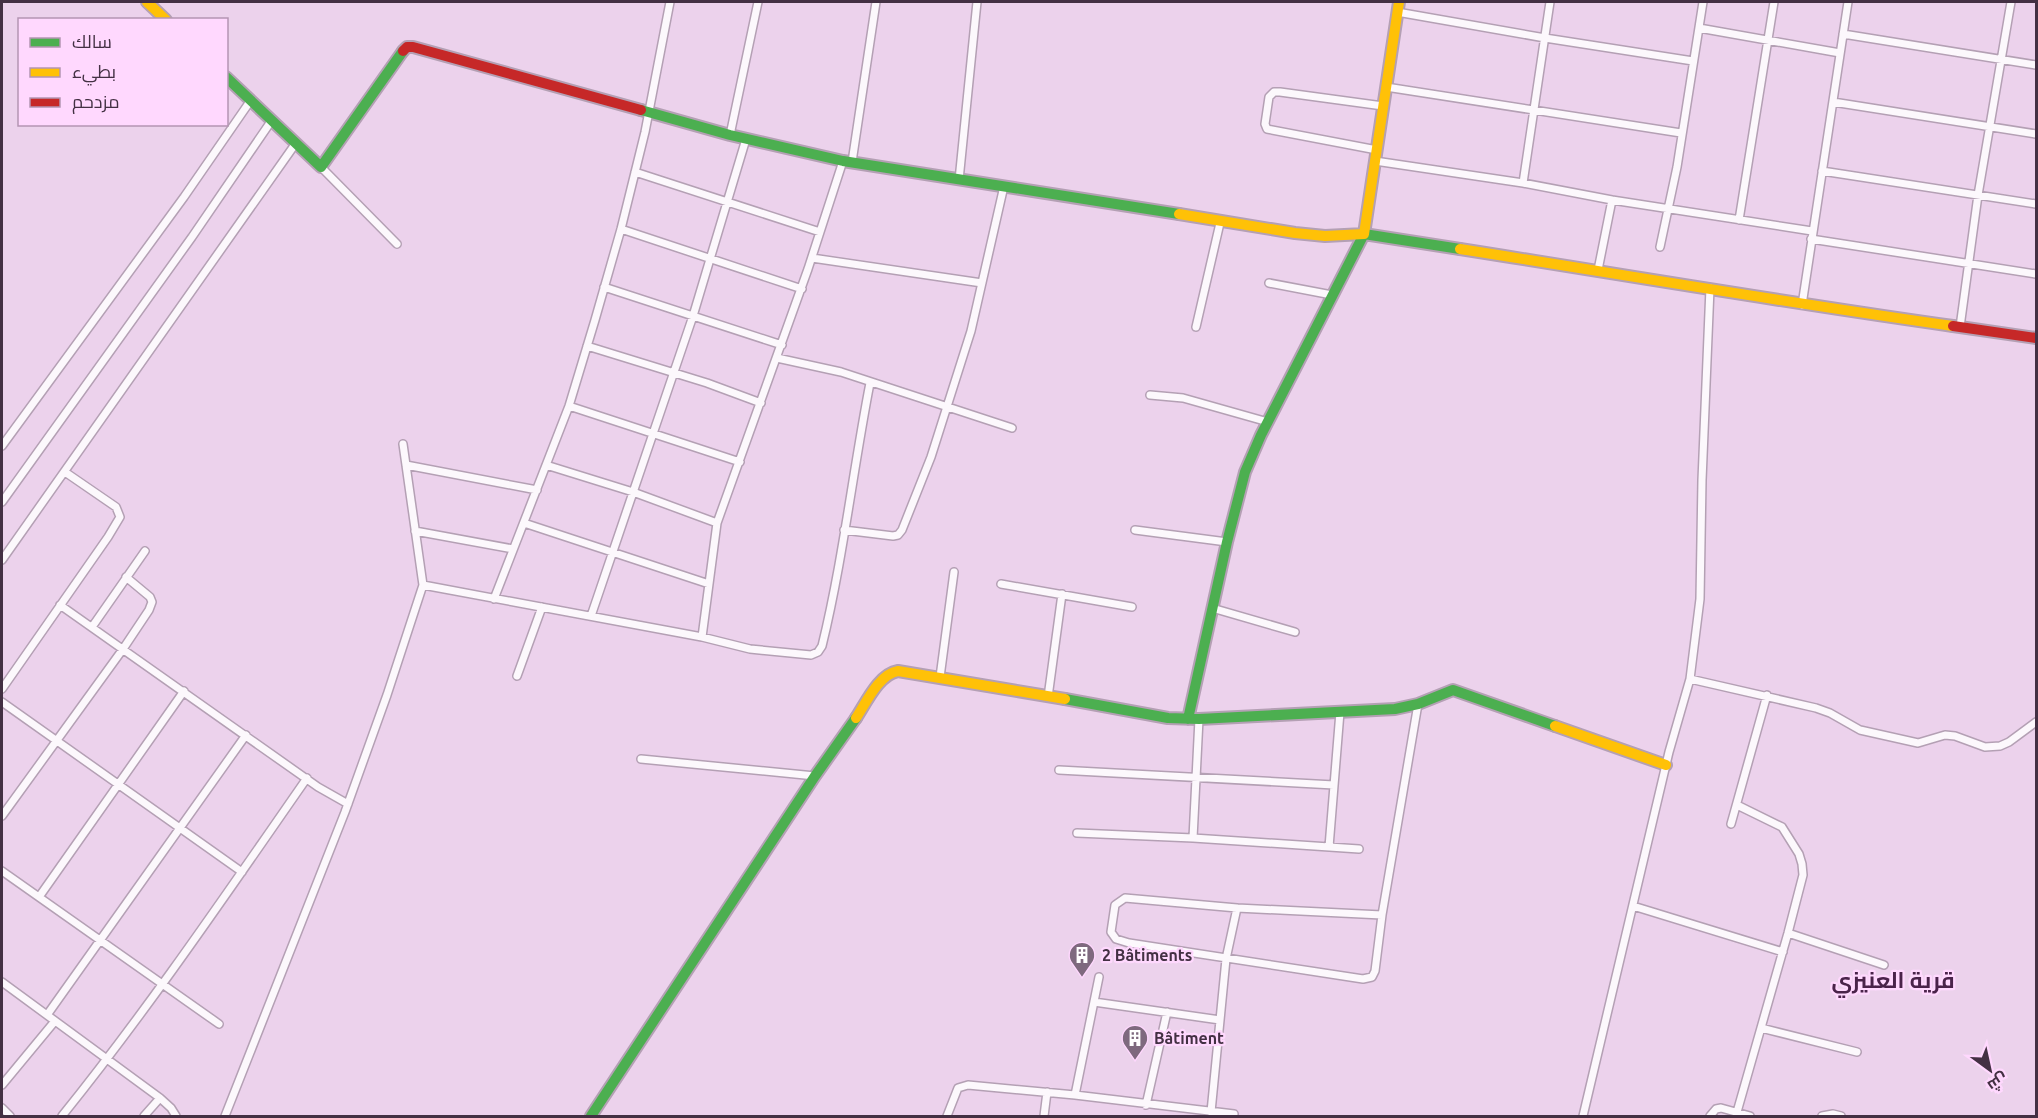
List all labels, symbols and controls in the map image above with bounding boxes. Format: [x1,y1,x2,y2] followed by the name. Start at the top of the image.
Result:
[18,18,228,126] legend
[72,31,112,51] text: سالك
[72,61,116,86] text: بطيء
[72,91,120,114] text: مزدحم
[1067,940,1097,978] building icon: 2 Bâtiments
[1102,946,1192,964] place label: 2 Bâtiments
[1831,967,1955,998] district label: قرية العنيزي
[1120,1023,1150,1061] building icon: Bâtiment
[1154,1029,1224,1047] place label: Bâtiment
[1960,1040,2020,1100] north arrow
[1984,1069,2012,1096] text: ش

